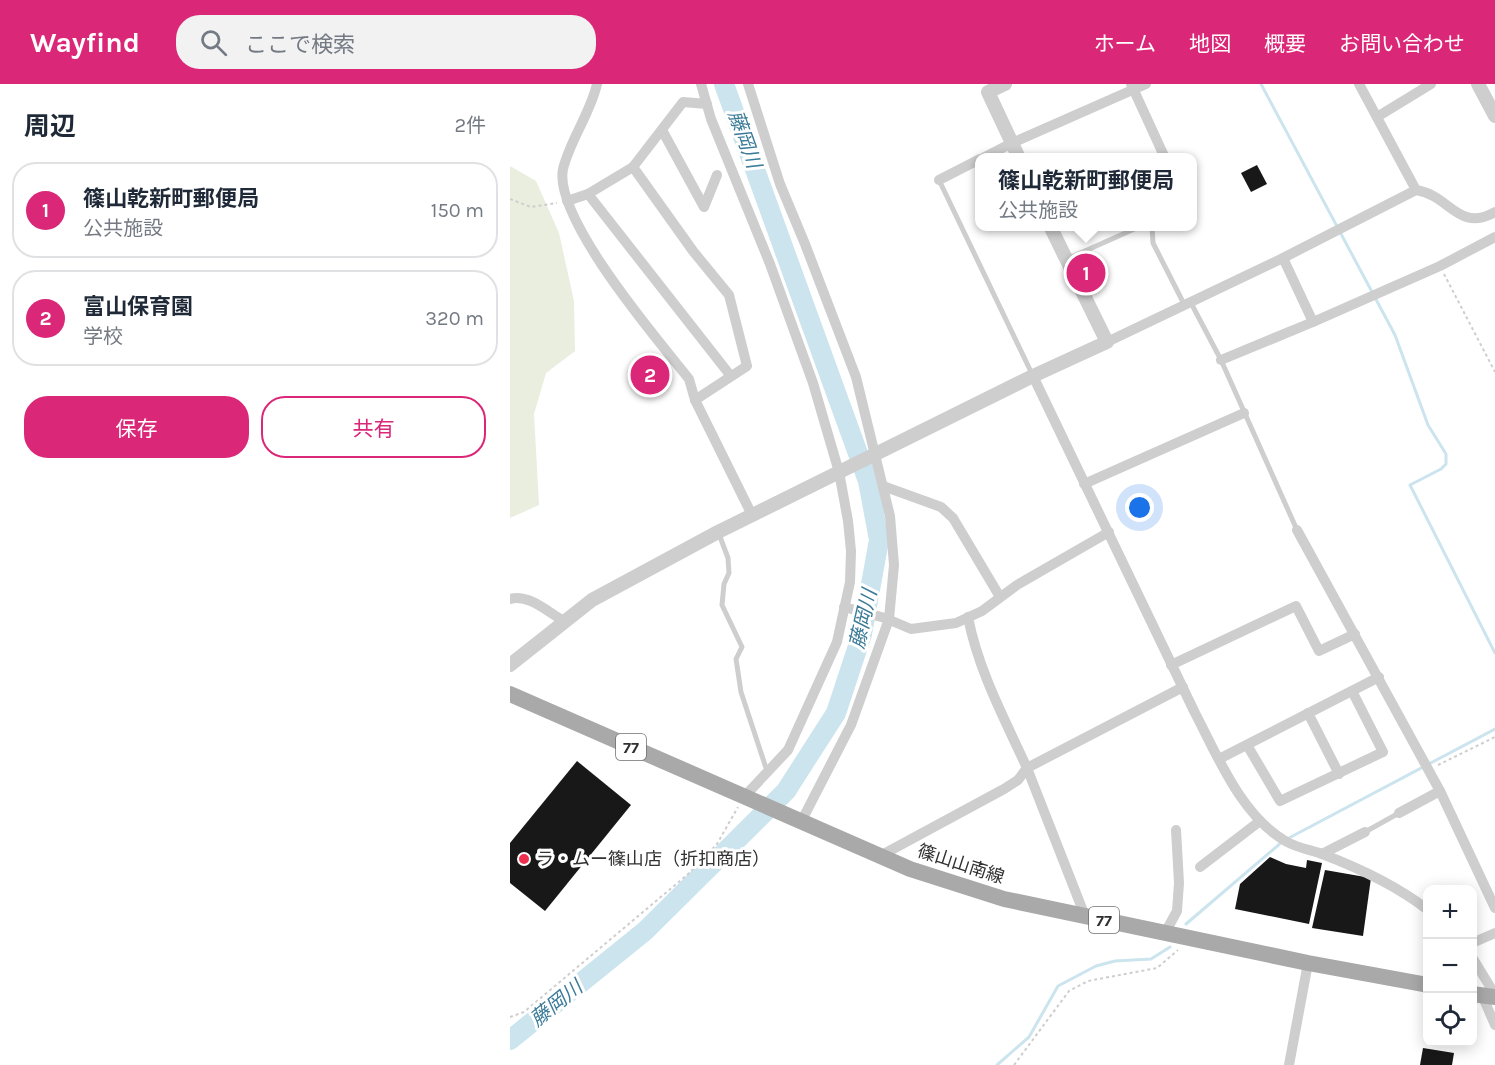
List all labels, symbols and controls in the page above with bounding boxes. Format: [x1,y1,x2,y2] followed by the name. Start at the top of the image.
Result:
[176,15,596,69] search box
[30,26,140,59] text: Wayfind
[197,26,230,59] icon: search
[245,32,355,58] text: ここで検索
[1094,32,1156,56] text: ホーム
[1189,32,1231,56] text: 地図
[1264,32,1306,56] text: 概要
[1339,32,1465,56] text: お問い合わせ
[723,107,766,173] water label: 藤岡川
[24,111,76,142] text: 周辺
[454,114,486,137] text: 2件
[975,153,1197,231] popup
[998,168,1174,194] text: 篠山乾新町郵便局
[83,186,259,212] text: 篠山乾新町郵便局
[42,199,49,222] text: 1
[431,199,484,222] text: 150 m
[998,199,1078,222] text: 公共施設
[83,217,163,240] text: 公共施設
[1066,250,1106,296] pin: 1
[83,294,193,320] text: 富山保育園
[39,307,52,330] text: 2
[425,307,484,330] text: 320 m
[83,325,123,348] text: 学校
[630,352,670,398] pin: 2
[24,396,249,458] button: 保存
[261,396,486,458] button: 共有
[1125,493,1154,522] your location
[846,585,882,651] water label: 藤岡川
[616,734,646,760] road number: 77
[915,840,1007,888] street label: 篠山山南線
[536,848,770,870] place label: ラ・ムー篠山店（折扣商店）
[517,852,531,866] marker: ラ・ムー篠山店（折扣商店）
[1423,885,1477,1047] map controls
[1423,885,1477,939] button: +
[1089,907,1119,933] road number: 77
[1423,939,1477,993] button: −
[526,974,588,1031] water label: 藤岡川
[1423,993,1477,1047] button: locate

